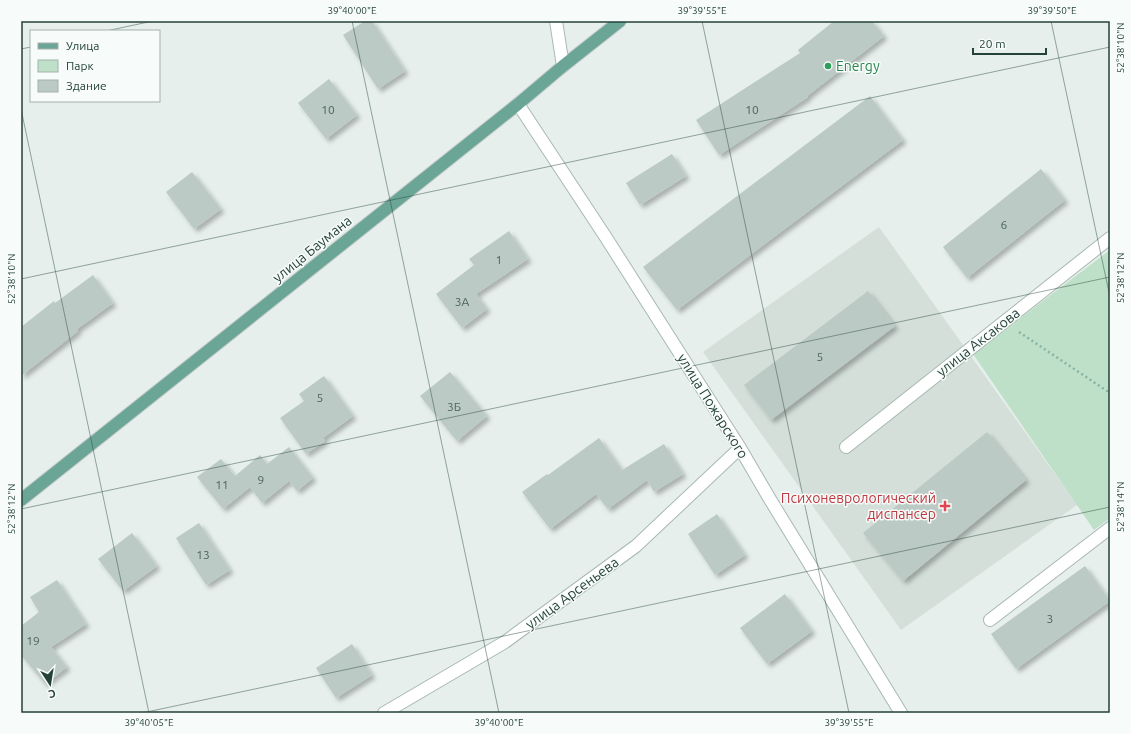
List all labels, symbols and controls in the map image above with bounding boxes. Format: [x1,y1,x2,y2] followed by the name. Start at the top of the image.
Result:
[327,5,377,16] text: 39°40'00"E
[677,5,727,16] text: 39°39'55"E
[1027,5,1077,16] text: 39°39'50"E
[1115,23,1126,73] text: 52°38'10"N
[30,30,160,102] legend
[973,30,1046,56] scale bar
[979,37,1006,50] text: 20 m
[66,39,99,52] text: Улица
[836,58,880,74] place label: Energy
[66,59,94,72] text: Парк
[823,61,833,71] marker: Energy
[66,79,107,92] text: Здание
[321,103,335,116] house number: 10
[745,103,759,116] house number: 10
[269,212,355,286] street label: улица Баумана
[1001,218,1008,231] house number: 6
[496,253,502,266] house number: 1
[1115,253,1126,303] text: 52°38'12"N
[6,254,17,304] text: 52°38'10"N
[455,295,469,308] house number: 3А
[933,304,1023,380] street label: улица Аксакова
[817,350,823,363] house number: 5
[674,351,752,461] street label: улица Пожарского
[317,391,323,404] house number: 5
[447,400,461,413] house number: 3Б
[258,473,264,486] house number: 9
[215,478,229,491] house number: 11
[1115,482,1126,532] text: 52°38'14"N
[6,484,17,534] text: 52°38'12"N
[781,490,936,522] place label: Психоневрологический диспансер
[939,500,951,512] marker: Психоневрологический диспансер
[196,548,210,561] house number: 13
[522,554,622,632] street label: улица Арсеньева
[1047,612,1053,625] house number: 3
[26,634,40,647] house number: 19
[30,664,70,704] north arrow
[47,687,57,700] text: С
[124,717,174,728] text: 39°40'05"E
[474,717,524,728] text: 39°40'00"E
[824,717,874,728] text: 39°39'55"E

